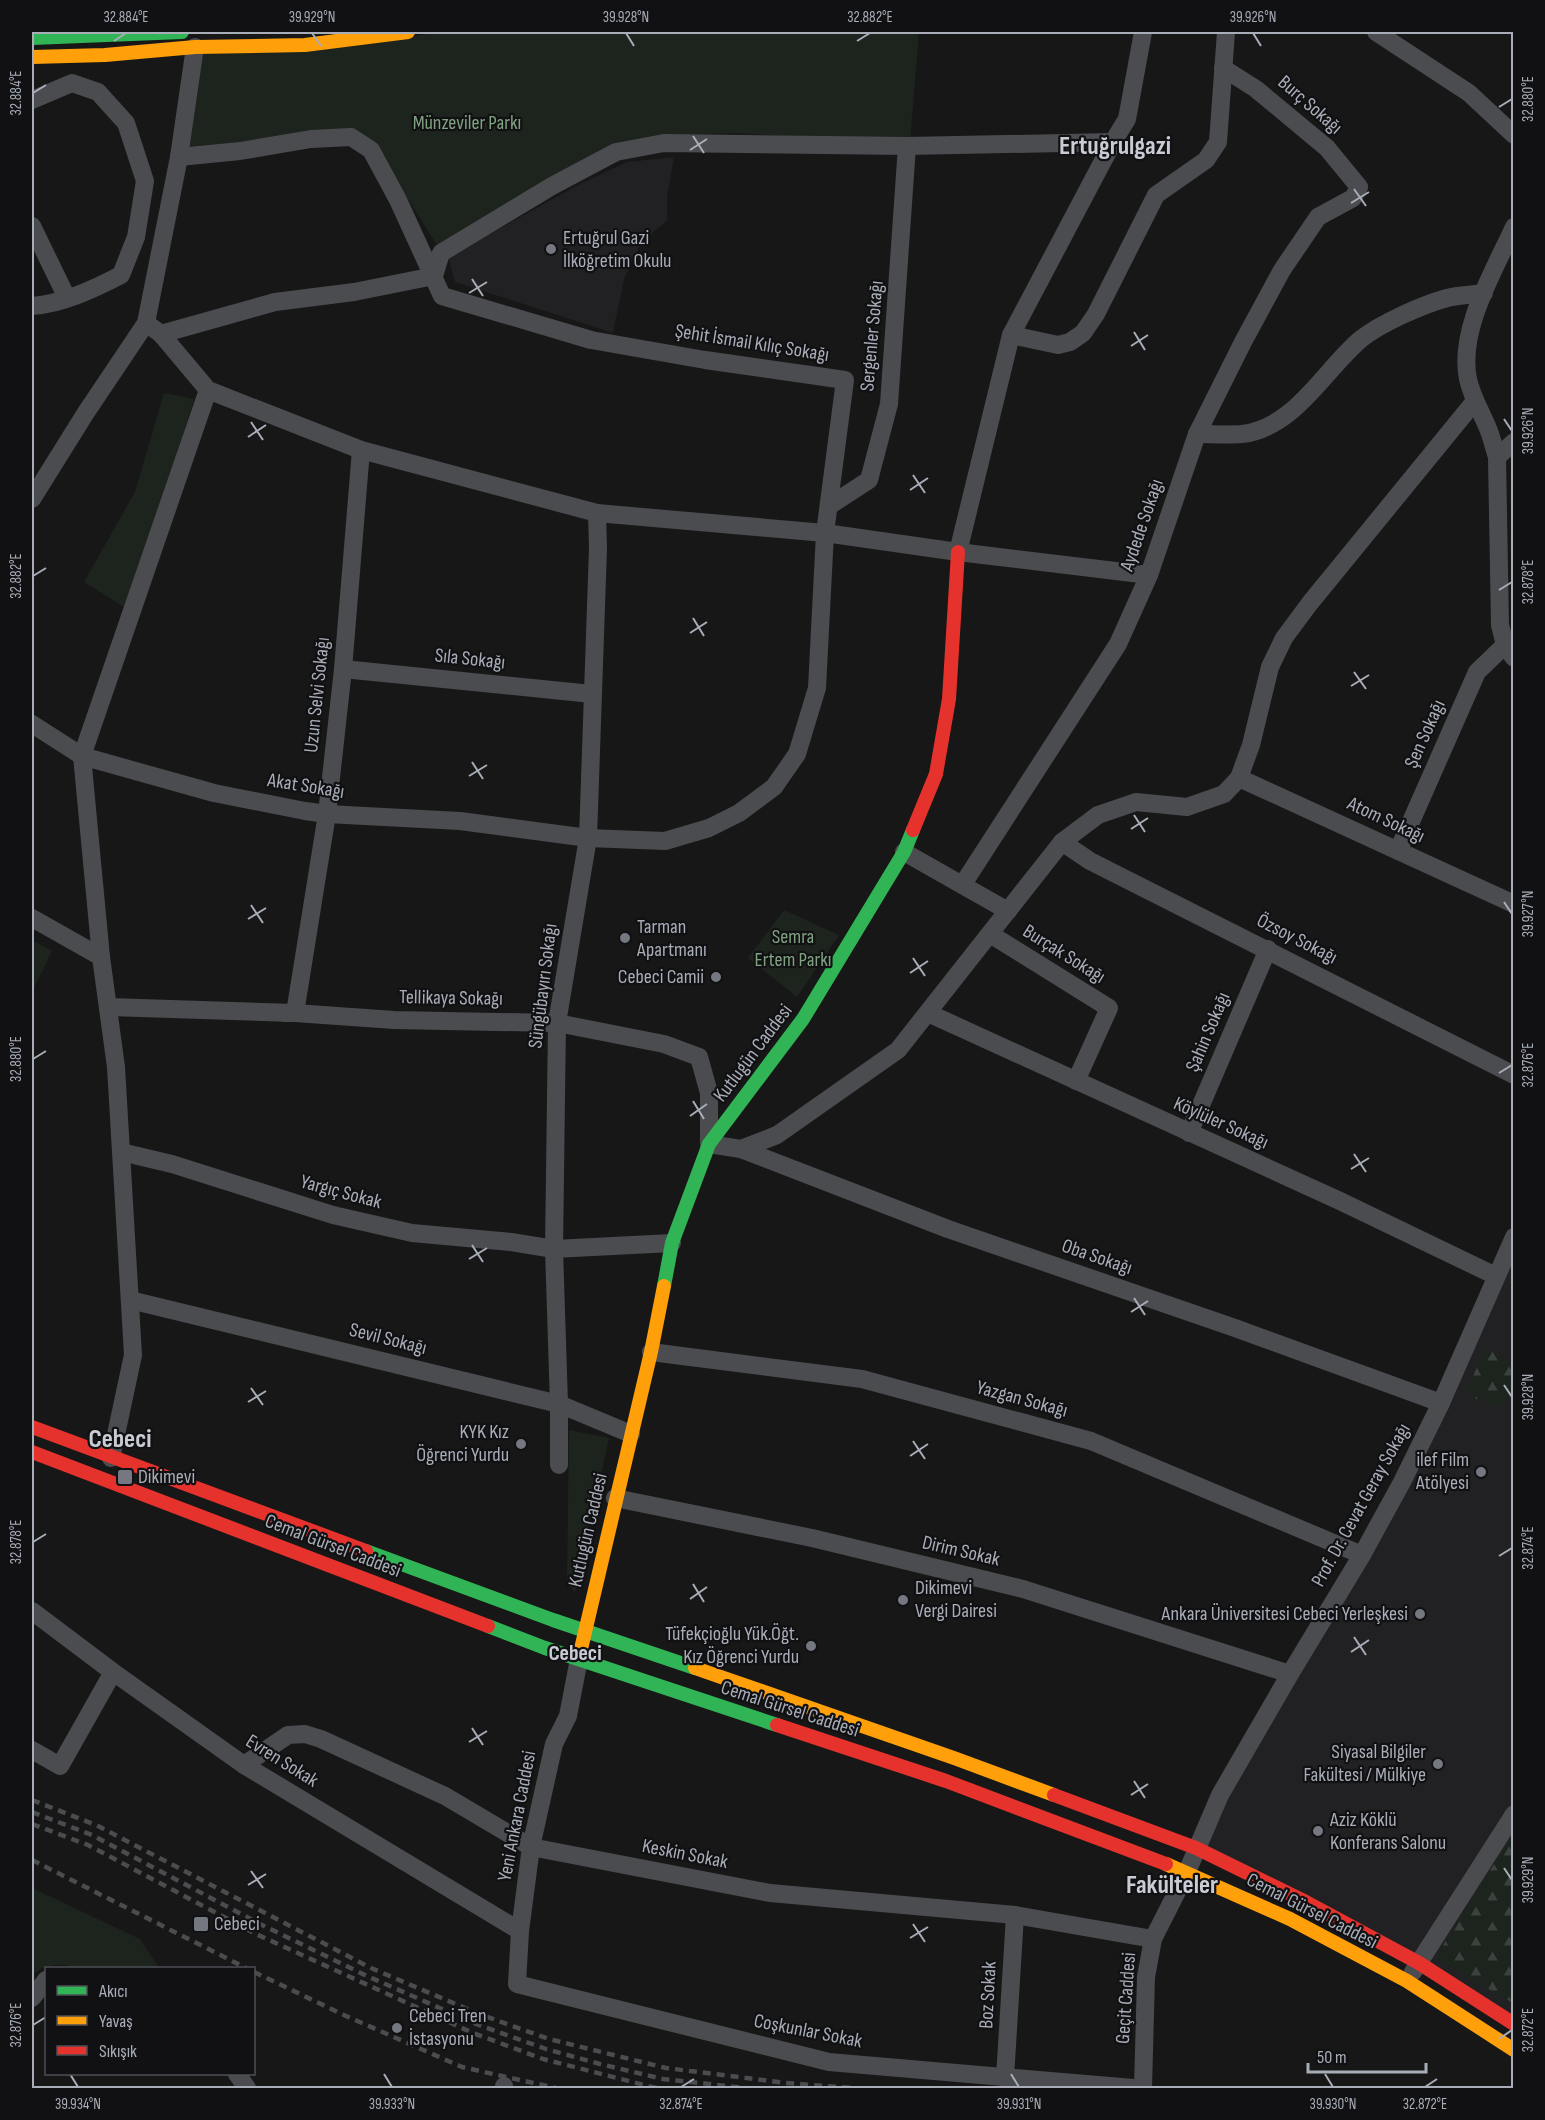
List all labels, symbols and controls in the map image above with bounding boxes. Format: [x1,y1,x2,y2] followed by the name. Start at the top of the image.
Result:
[103,8,149,27] text: 32.884°E
[289,8,335,27] text: 39.929°N
[603,8,649,27] text: 39.928°N
[847,8,893,27] text: 32.882°E
[1230,8,1276,27] text: 39.926°N
[7,70,26,116] text: 32.884°E
[1273,70,1347,140] street label: Burç Sokağı
[1519,76,1538,122] text: 32.880°E
[413,111,521,135] park label: Münzeviler Parkı
[1059,131,1171,162] district label: Ertuğrulgazi
[563,226,671,273] place label: Ertuğrul Gazi İlköğretim Okulu
[544,242,558,256] marker: Ertuğrul Gazi İlköğretim Okulu
[855,280,889,392] street label: Sergenler Sokağı
[673,319,831,367] street label: Şehit İsmail Kılıç Sokağı
[1519,408,1538,454] text: 39.926°N
[1115,476,1169,575] street label: Aydede Sokağı
[7,553,26,599] text: 32.882°E
[1519,560,1538,604] text: 32.878°E
[299,636,335,754] street label: Uzun Selvi Sokağı
[434,643,506,675] street label: Sıla Sokağı
[1399,696,1451,772] street label: Şen Sokağı
[265,768,346,804] street label: Akat Sokağı
[1343,791,1429,848] street label: Atom Sokağı
[1519,891,1538,937] text: 39.927°N
[1253,909,1341,969] street label: Özsoy Sokağı
[636,915,707,962] place label: Tarman Apartmanı
[1018,919,1110,989] street label: Burçak Sokağı
[523,922,563,1050] street label: Süngübayırı Sokağı
[754,925,832,972] park label: Semra Ertem Parkı
[618,931,632,945] marker: Tarman Apartmanı
[618,965,704,989] place label: Cebeci Camii
[709,970,723,984] marker: Cebeci Camii
[399,985,503,1011] street label: Tellikaya Sokağı
[1181,989,1235,1075] street label: Şahin Sokağı
[708,999,798,1107] street label: Kutlugün Caddesi
[7,1036,26,1082] text: 32.880°E
[1519,1043,1538,1087] text: 32.876°E
[1170,1091,1272,1155] street label: Köylüler Sokağı
[298,1170,385,1214] street label: Yargıç Sokak
[1059,1234,1135,1280] street label: Oba Sokağı
[347,1318,429,1360] street label: Sevil Sokağı
[1519,1374,1538,1420] text: 39.928°N
[974,1375,1070,1423] street label: Yazgan Sokağı
[1306,1419,1416,1591] street label: Prof. Dr. Cevat Geray Sokağı
[416,1420,509,1467] place label: KYK Kız Öğrenci Yurdu
[89,1424,151,1455] district label: Cebeci
[514,1437,528,1451] marker: KYK Kız Öğrenci Yurdu
[1415,1448,1469,1495] place label: ilef Film Atölyesi
[138,1465,195,1489] place label: Dikimevi
[1474,1465,1488,1479] marker: ilef Film Atölyesi
[116,1468,134,1486] marker: Dikimevi
[563,1471,613,1589] street label: Kutlugün Caddesi
[262,1509,404,1583] street label: Cemal Gürsel Caddesi
[7,1520,26,1564] text: 32.878°E
[1519,1526,1538,1570] text: 32.874°E
[920,1530,1002,1572] street label: Dirim Sokak
[915,1576,997,1623] place label: Dikimevi Vergi Dairesi
[896,1593,910,1607] marker: Dikimevi Vergi Dairesi
[1161,1602,1408,1626] place label: Ankara Üniversitesi Cebeci Yerleşkesi
[1413,1607,1427,1621] marker: Ankara Üniversitesi Cebeci Yerleşkesi
[665,1622,799,1669] place label: Tüfekçioğlu Yük.Öğt. Kız Öğrenci Yurdu
[804,1639,818,1653] marker: Tüfekçioğlu Yük.Öğt. Kız Öğrenci Yurdu
[548,1640,602,1667] district label: Cebeci
[718,1675,862,1743] street label: Cemal Gürsel Caddesi
[241,1729,323,1793] street label: Evren Sokak
[1303,1740,1426,1787] place label: Siyasal Bilgiler Fakültesi / Mülkiye
[493,1749,541,1883] street label: Yeni Ankara Caddesi
[1431,1757,1445,1771] marker: Siyasal Bilgiler Fakültesi / Mülkiye
[1329,1808,1446,1855] place label: Aziz Köklü Konferans Salonu
[1311,1824,1325,1838] marker: Aziz Köklü Konferans Salonu
[640,1834,730,1874] street label: Keskin Sokak
[1519,1857,1538,1903] text: 39.929°N
[1243,1868,1381,1954] street label: Cemal Gürsel Caddesi
[1126,1870,1218,1901] district label: Fakülteler
[214,1912,260,1936] place label: Cebeci
[192,1915,210,1933] marker: Cebeci
[1111,1951,1141,2045] street label: Geçit Caddesi
[974,1960,1002,2029] street label: Boz Sokak
[45,1967,255,2075] legend
[98,1981,128,2002] text: Akıcı
[7,2003,26,2047] text: 32.876°E
[409,2004,486,2051] place label: Cebeci Tren İstasyonu
[1519,2008,1538,2052] text: 32.872°E
[752,2009,865,2053] street label: Coşkunlar Sokak
[99,2011,133,2032] text: Yavaş
[390,2021,404,2035] marker: Cebeci Tren İstasyonu
[1308,2036,1426,2074] scale bar
[99,2041,137,2062] text: Sıkışık
[1317,2047,1347,2068] text: 50 m
[55,2095,101,2114] text: 39.934°N
[369,2095,415,2114] text: 39.933°N
[659,2095,703,2114] text: 32.874°E
[997,2095,1041,2114] text: 39.931°N
[1310,2095,1356,2114] text: 39.930°N
[1403,2095,1447,2114] text: 32.872°E

